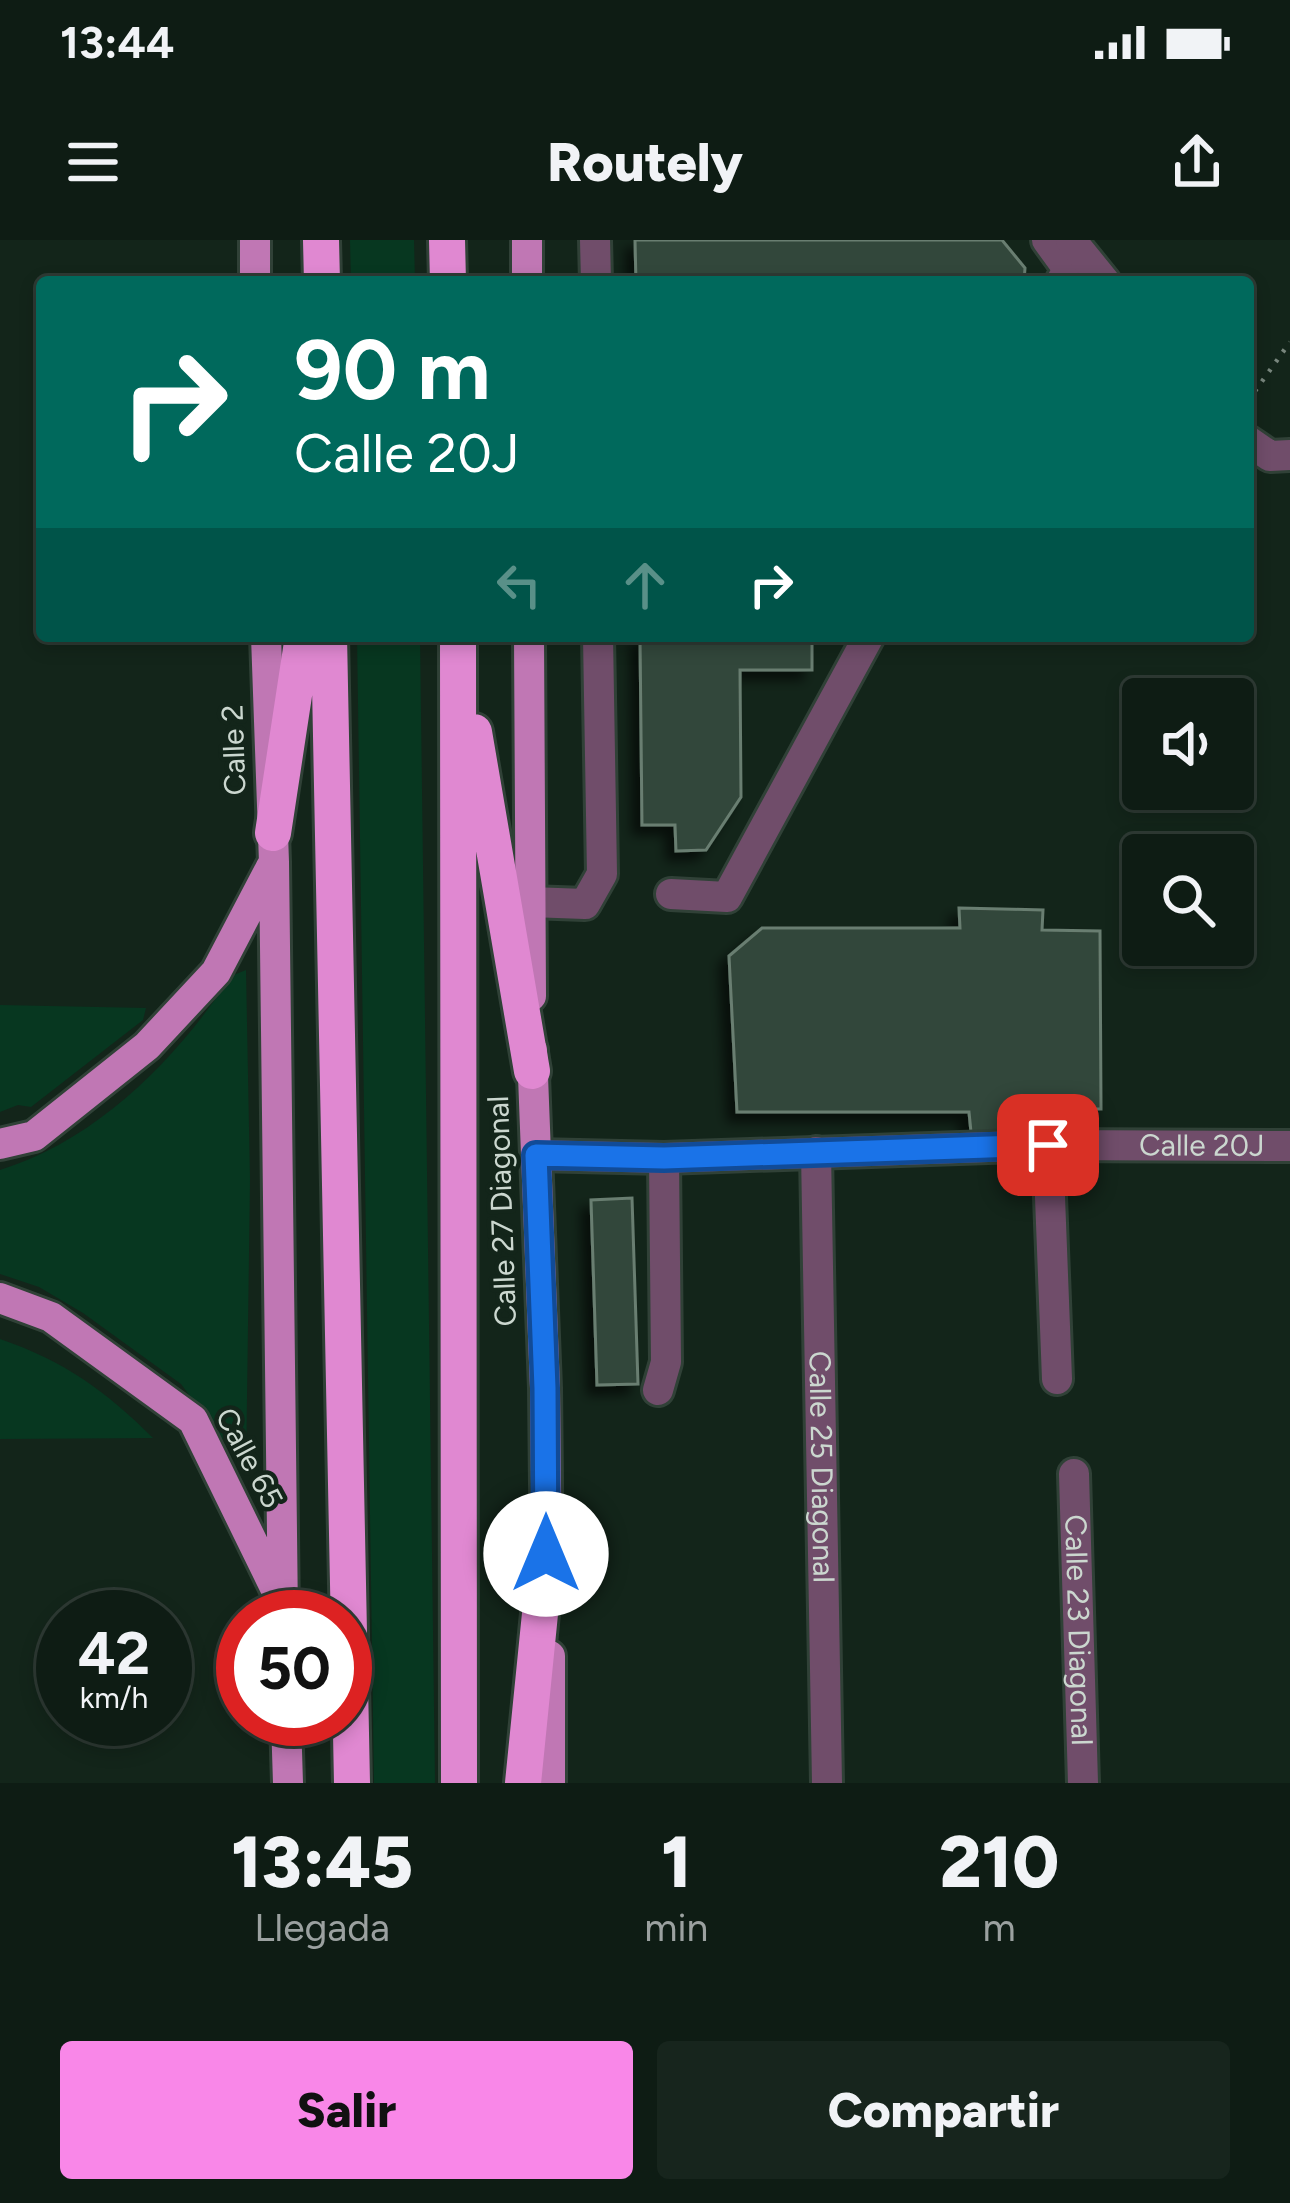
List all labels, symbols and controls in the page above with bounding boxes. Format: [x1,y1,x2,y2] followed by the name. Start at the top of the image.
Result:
[60,15,175,69] text: 13:44
[60,129,126,195] icon: menu
[1164,129,1230,195] icon: share
[547,130,743,195] text: Routely
[294,319,490,420] text: 90 m
[96,324,252,480] icon: right
[294,421,520,486] text: Calle 20J
[486,552,552,618] icon: left
[612,552,678,618] icon: ahead
[738,552,804,618] icon: right
[1122,678,1254,966] map controls
[1122,678,1254,810] button: sound
[213,704,254,796] street label: Calle 2
[1122,834,1254,966] button: search
[997,1094,1099,1196] pin
[479,1095,524,1327] street label: Calle 27 Diagonal
[1015,1112,1081,1178] icon: arrive
[1139,1126,1265,1164] street label: Calle 20J
[801,1351,843,1583] street label: Calle 25 Diagonal
[208,1401,291,1514] street label: Calle 65
[483,1491,609,1617] position arrow
[1057,1514,1101,1746] street label: Calle 23 Diagonal
[216,1590,372,1746] speed limit sign: 50
[78,1617,150,1689] text: 42
[80,1679,148,1716] text: km/h
[231,1819,413,1905] text: 13:45
[661,1819,692,1905] text: 1
[939,1819,1059,1905] text: 210
[254,1904,390,1951] text: Llegada
[644,1904,708,1951] text: min
[983,1904,1016,1951] text: m
[60,2041,633,2179] button: Salir
[657,2041,1230,2179] button: Compartir

